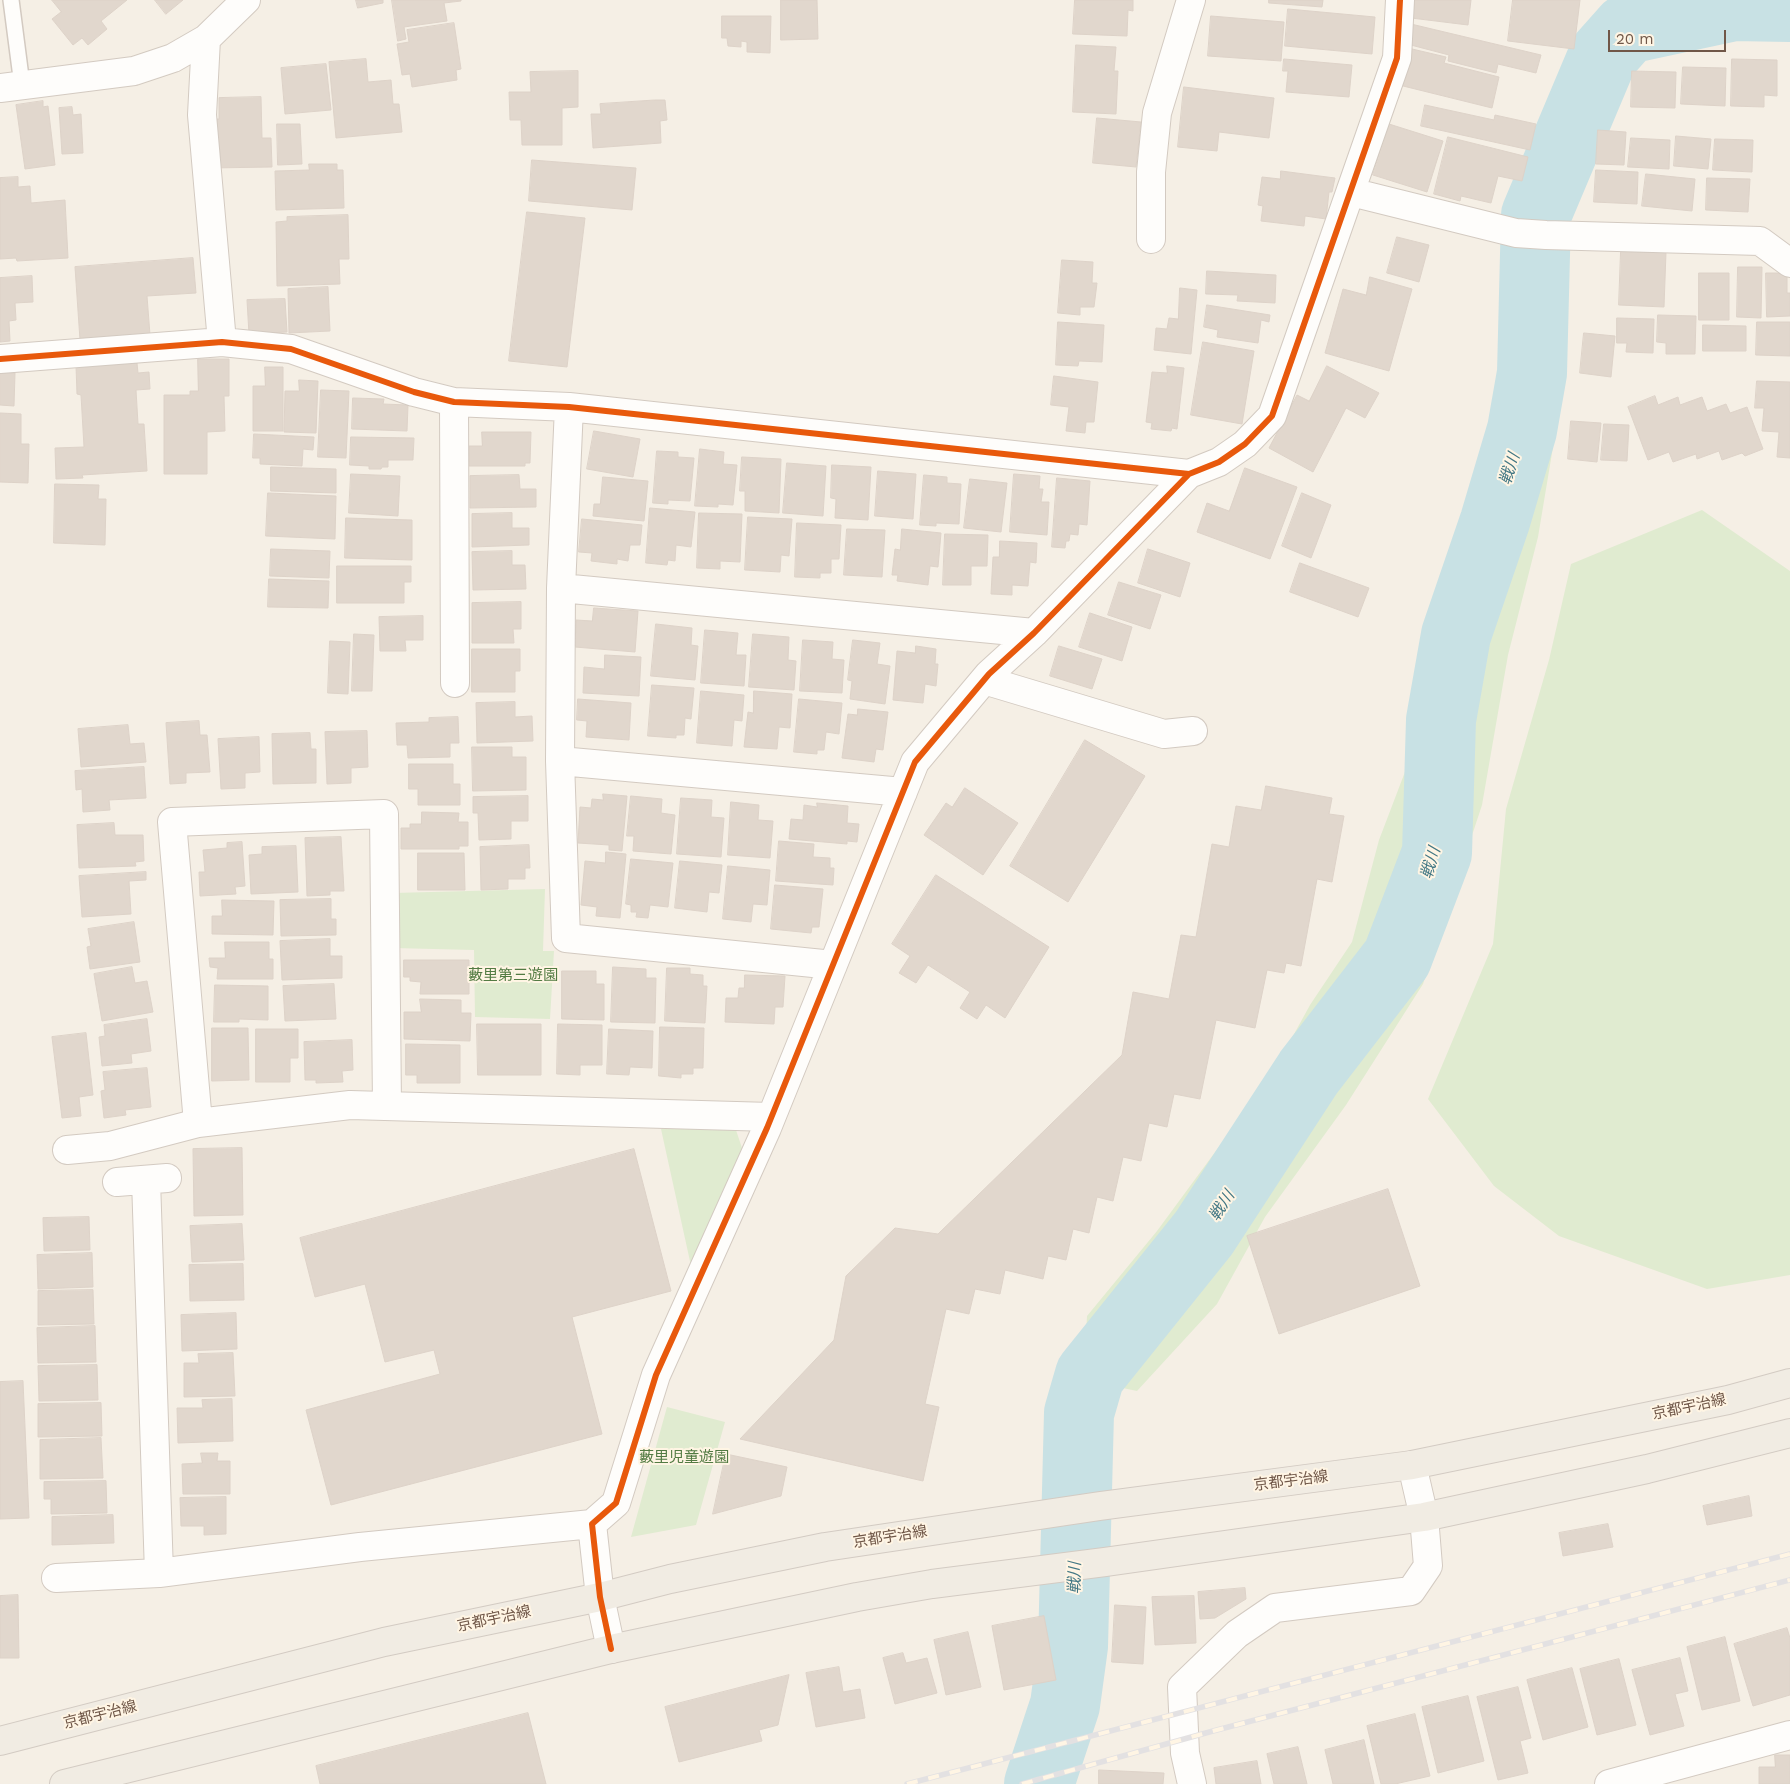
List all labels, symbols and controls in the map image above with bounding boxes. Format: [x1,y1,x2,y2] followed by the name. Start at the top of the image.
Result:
[1610,20,1728,52] scale bar
[1616,30,1654,48] text: 20 m
[1496,451,1524,487] water label: 戦川
[1417,845,1445,881] water label: 戦川
[468,967,558,985] park label: 藪里第三遊園
[1205,1187,1239,1225] water label: 戦川
[1650,1390,1728,1424] street label: 京都宇治線
[639,1449,729,1467] park label: 藪里児童遊園
[1253,1467,1329,1495] street label: 京都宇治線
[852,1522,928,1552] street label: 京都宇治線
[1065,1562,1085,1594] water label: 戦川
[455,1602,533,1636] street label: 京都宇治線
[61,1697,139,1733] street label: 京都宇治線

